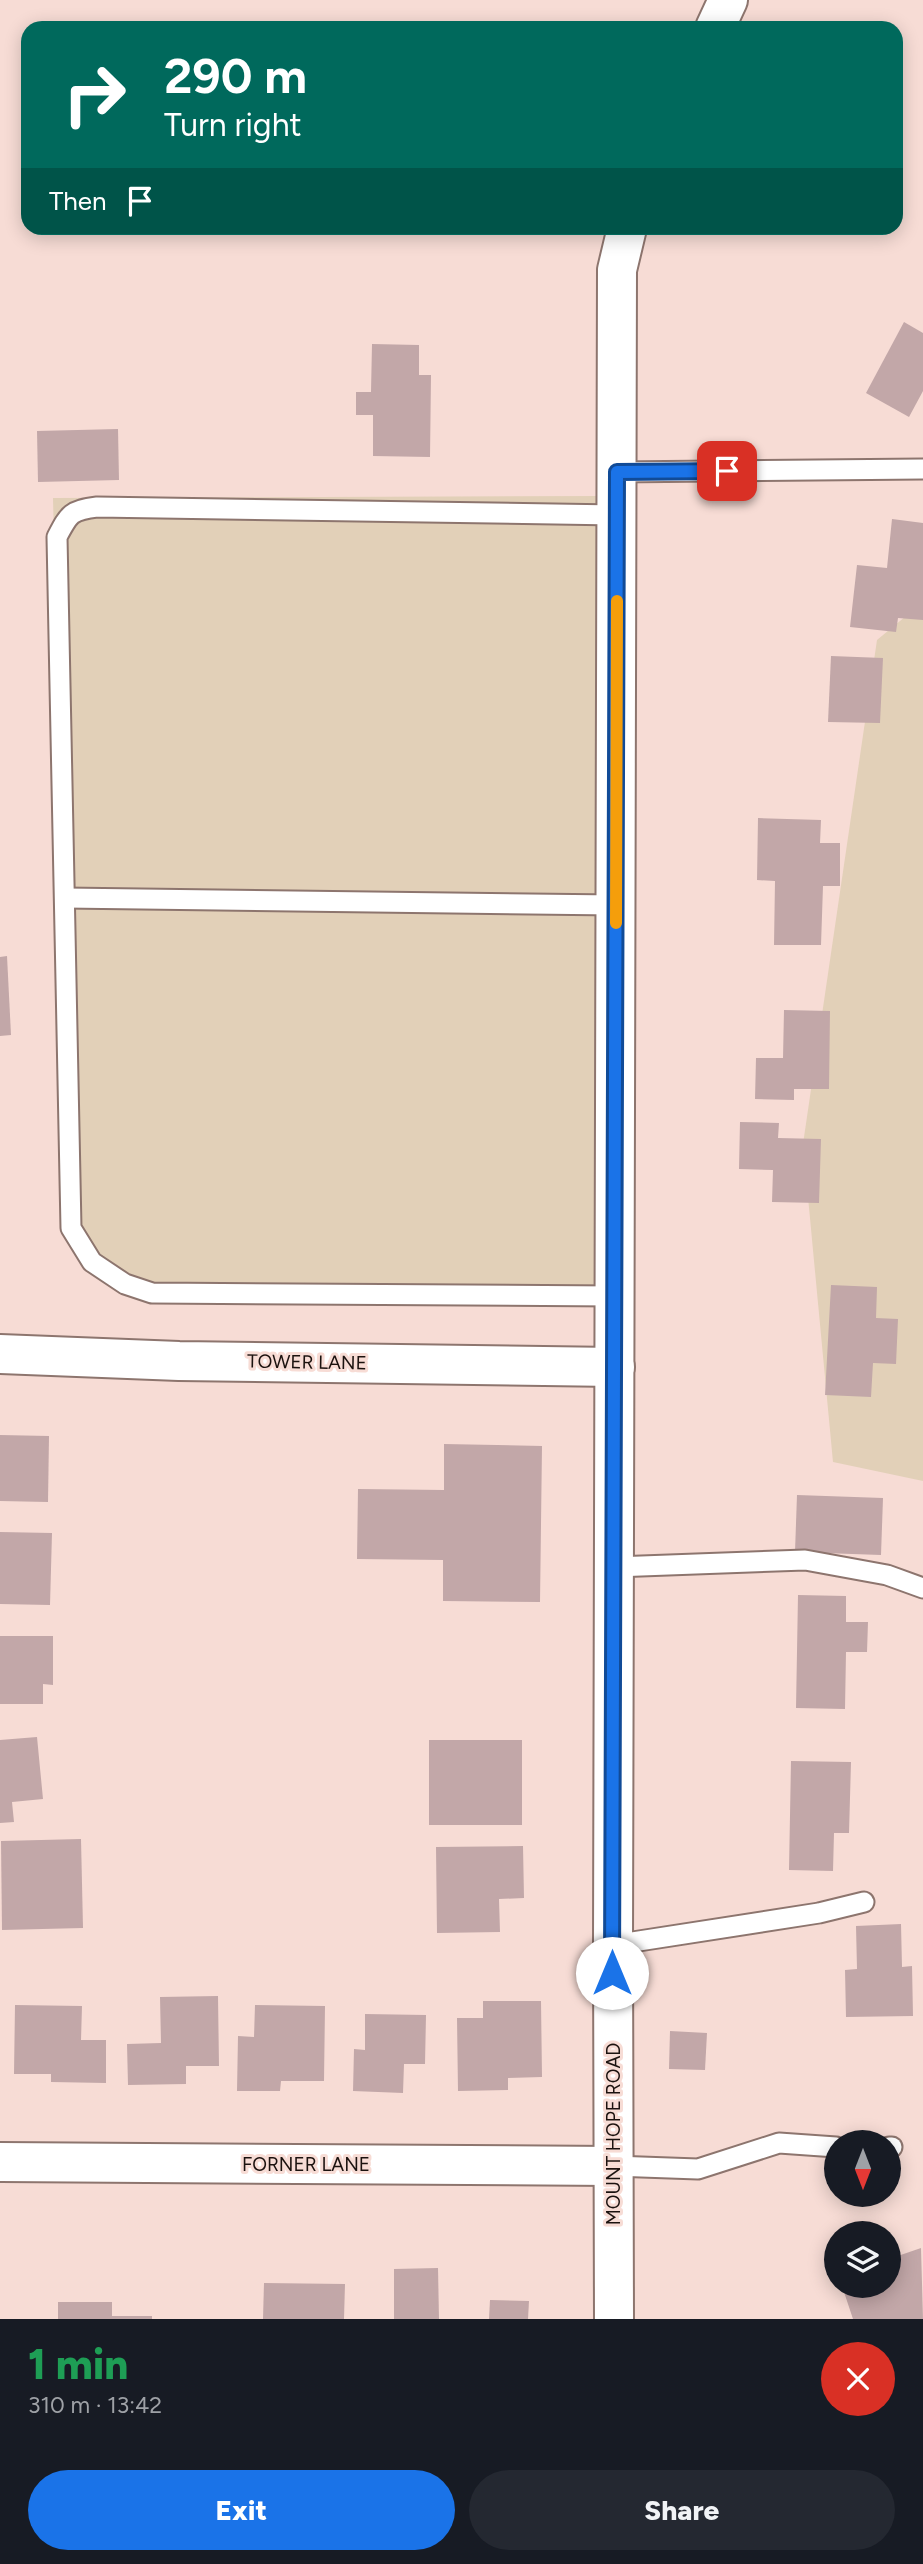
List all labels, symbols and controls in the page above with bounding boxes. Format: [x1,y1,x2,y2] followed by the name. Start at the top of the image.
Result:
[164,46,307,105] text: 290 m
[49,49,140,140] icon: right
[164,106,302,144] text: Turn right
[121,182,159,220] icon: arrive
[49,185,107,217] text: Then
[697,441,757,501] pin
[708,452,746,490] icon: arrive
[247,1349,367,1375] street label: TOWER LANE
[575,1936,649,2010] position arrow
[602,2043,625,2225] street label: MOUNT HOPE ROAD
[824,2130,901,2207] north arrow
[824,2130,901,2298] map controls
[242,2153,370,2176] street label: FORNER LANE
[824,2221,901,2298] button: layers
[28,2339,128,2390] text: 1 min
[821,2342,895,2416] button: close
[28,2391,162,2419] text: 310 m · 13:42
[28,2470,455,2550] button: Exit
[469,2470,895,2550] button: Share

